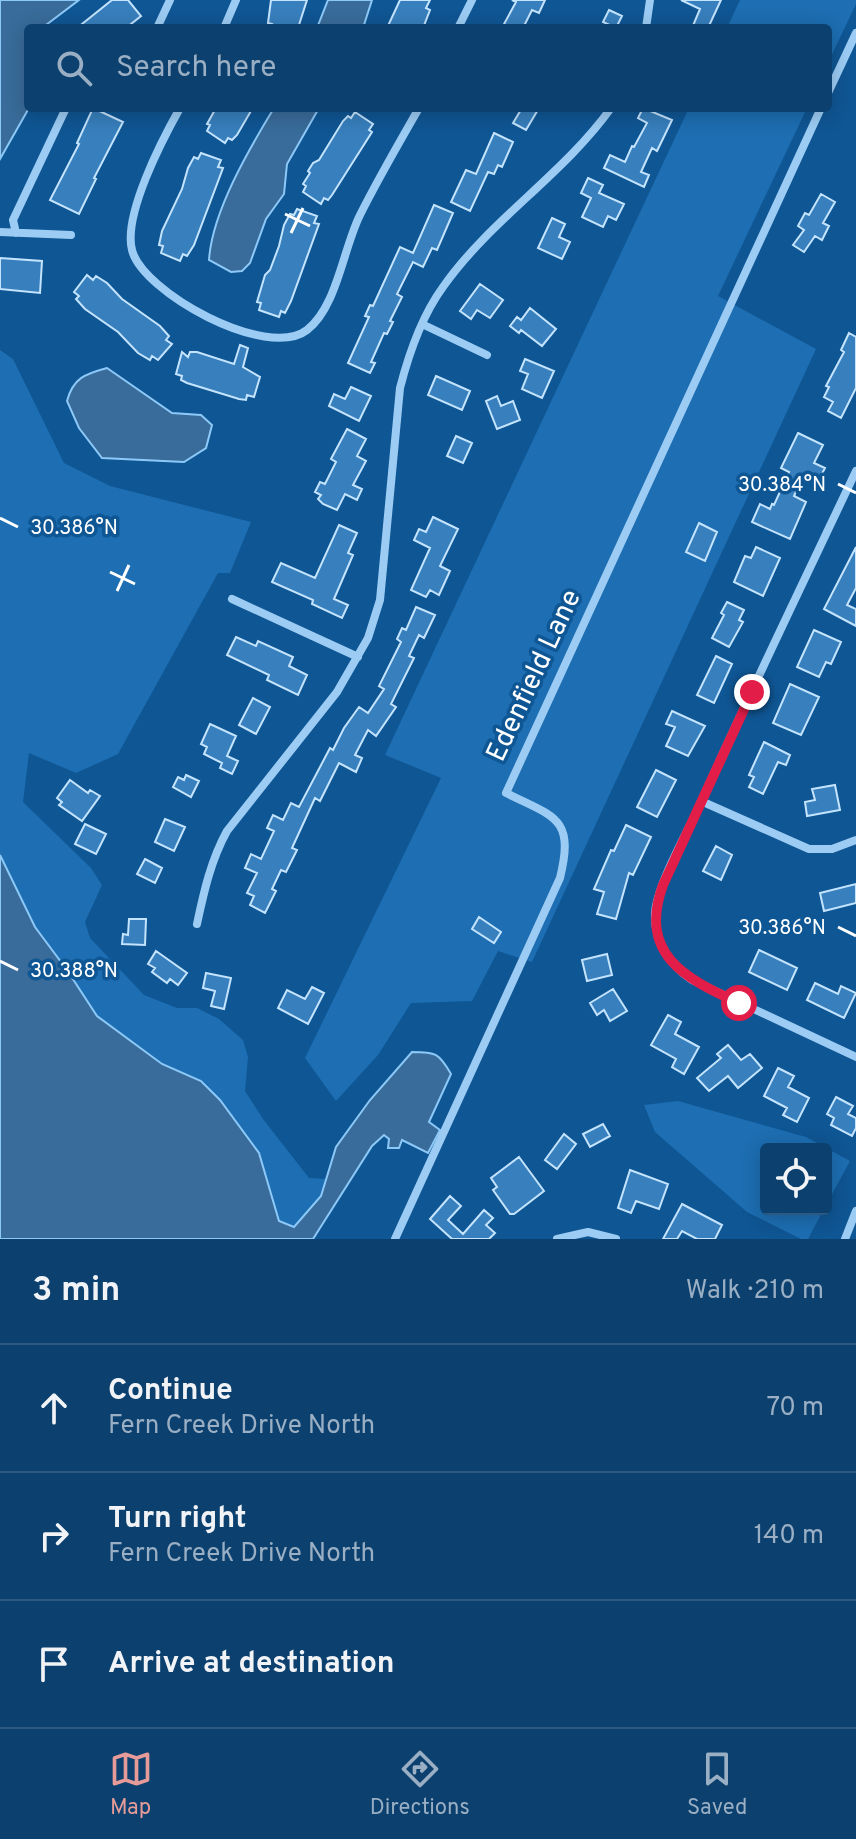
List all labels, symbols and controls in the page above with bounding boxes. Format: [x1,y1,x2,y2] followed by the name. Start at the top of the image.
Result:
[24,24,832,112] search box
[52,46,96,90] icon: search
[116,50,276,87] text: Search here
[738,473,826,499] text: 30.384°N
[30,516,118,542] text: 30.386°N
[479,584,591,768] street label: Edenfield Lane
[734,674,770,710] route end
[738,916,826,942] text: 30.386°N
[30,959,118,985] text: 30.388°N
[721,985,757,1021] route start
[760,1143,832,1215] map controls
[760,1143,832,1215] button: locate
[32,1270,120,1313] text: 3 min
[686,1275,824,1308] text: Walk · 210 m
[108,1373,233,1410] text: Continue
[32,1386,76,1430] icon: ahead
[766,1392,824,1425] text: 70 m
[108,1410,375,1443] text: Fern Creek Drive North
[108,1501,246,1538] text: Turn right
[32,1514,76,1558] icon: right
[754,1520,824,1553] text: 140 m
[108,1538,375,1571] text: Fern Creek Drive North
[32,1642,76,1686] icon: arrive
[108,1646,394,1683] text: Arrive at destination
[109,1747,153,1822] tab: Map
[370,1747,470,1822] tab: Directions
[687,1747,747,1822] tab: Saved

